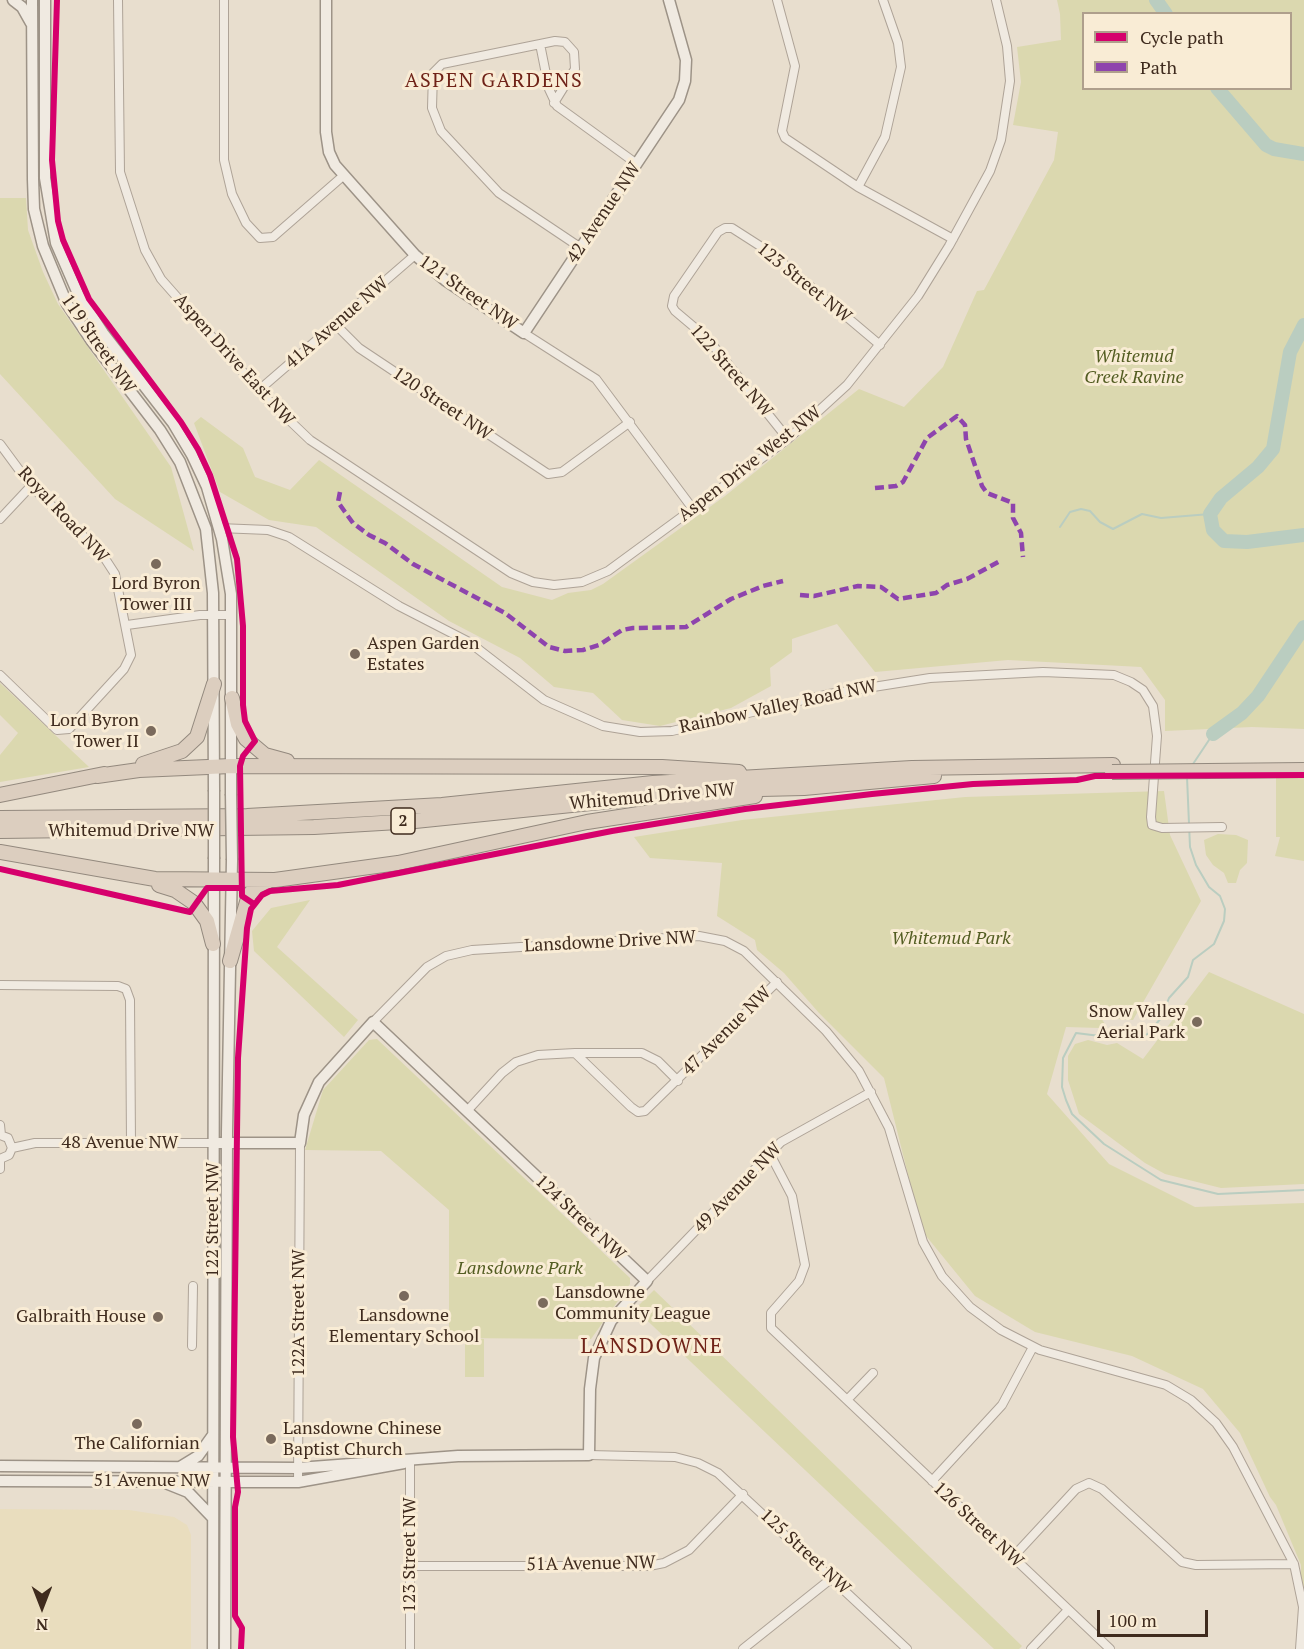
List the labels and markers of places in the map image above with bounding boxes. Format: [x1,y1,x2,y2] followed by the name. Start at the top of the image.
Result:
[149,557,163,571] marker: Lord Byron Tower III
[112,573,200,616] place label: Lord Byron Tower III
[367,633,480,676] place label: Aspen Garden Estates
[348,647,362,661] marker: Aspen Garden Estates
[50,710,139,752] place label: Lord Byron Tower II
[144,724,158,738] marker: Lord Byron Tower II
[1089,1001,1185,1044] place label: Snow Valley Aerial Park
[1190,1015,1204,1029] marker: Snow Valley Aerial Park
[555,1282,711,1324] place label: Lansdowne Community League
[397,1289,411,1303] marker: Lansdowne Elementary School
[536,1296,550,1310] marker: Lansdowne Community League
[329,1305,479,1348] place label: Lansdowne Elementary School
[16,1306,146,1328] place label: Galbraith House
[151,1310,165,1324] marker: Galbraith House
[130,1417,144,1431] marker: The Californian
[283,1418,442,1460] place label: Lansdowne Chinese Baptist Church
[264,1432,278,1446] marker: Lansdowne Chinese Baptist Church
[74,1433,200,1455] place label: The Californian

